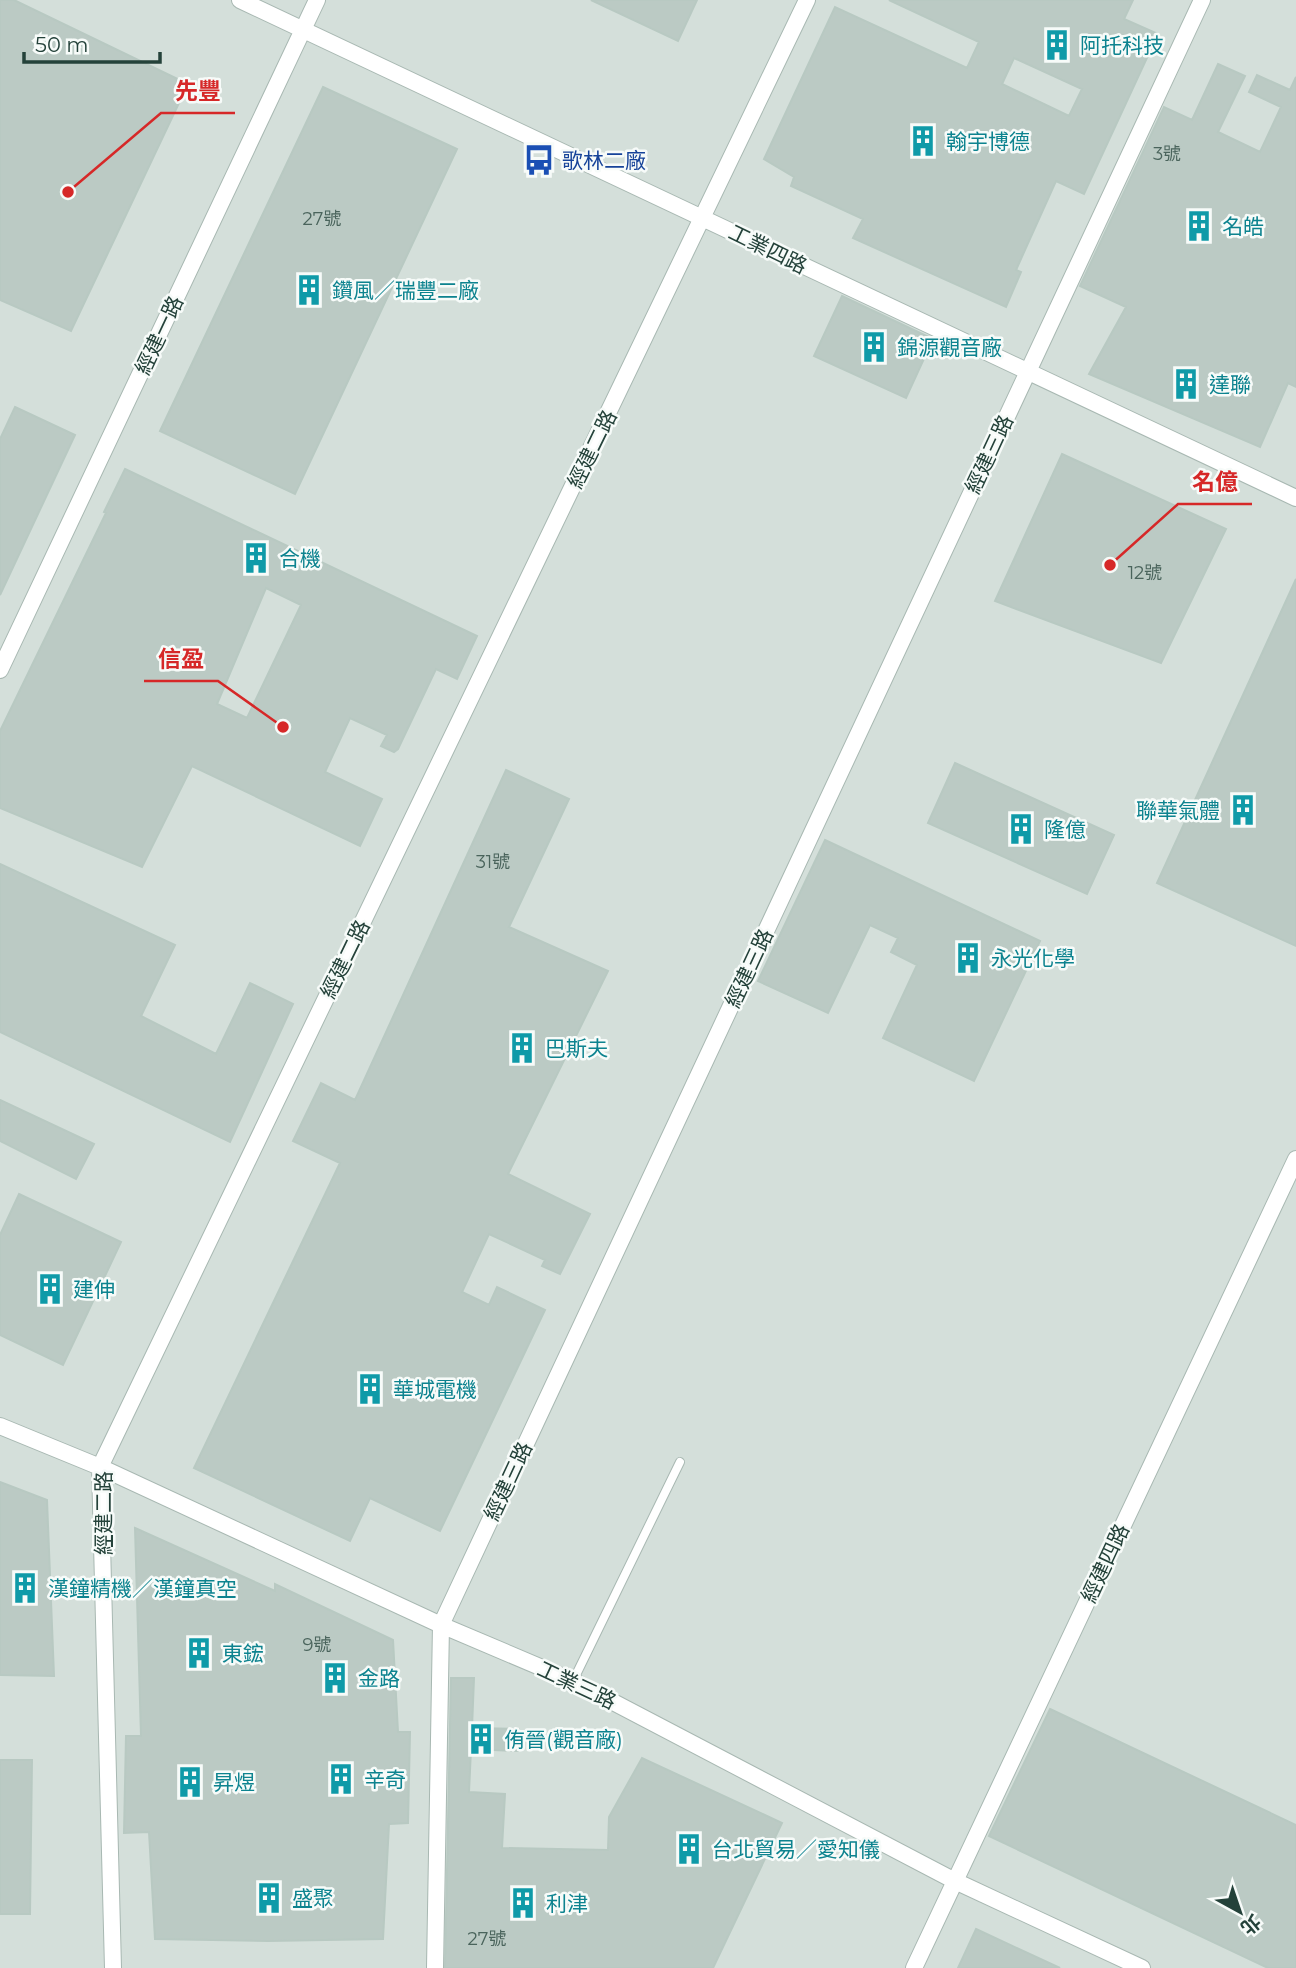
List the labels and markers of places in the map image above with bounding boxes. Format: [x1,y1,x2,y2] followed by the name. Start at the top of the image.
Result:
[1040,28,1074,62] building icon: 阿托科技
[1080,33,1164,58] place label: 阿托科技
[161,69,235,113] callout: 先豐
[906,124,940,158] building icon: 翰宇博德
[946,129,1030,154] place label: 翰宇博德
[522,143,556,177] bus stop icon: 歌林二廠
[562,148,646,173] place label: 歌林二廠
[1182,209,1216,243] building icon: 名皓
[1222,214,1264,239] place label: 名皓
[292,273,326,307] building icon: 鑽風／瑞豐二廠
[332,278,479,303] place label: 鑽風／瑞豐二廠
[857,330,891,364] building icon: 錦源觀音廠
[897,335,1002,360] place label: 錦源觀音廠
[1169,367,1203,401] building icon: 達聯
[1209,372,1251,397] place label: 達聯
[1178,460,1252,504] callout: 名億
[239,541,273,575] building icon: 合機
[279,546,321,571] place label: 合機
[144,637,218,681] callout: 信盈
[1226,793,1260,827] building icon: 聯華氣體
[1136,798,1220,823] place label: 聯華氣體
[1004,812,1038,846] building icon: 隆億
[1044,817,1086,842] place label: 隆億
[951,941,985,975] building icon: 永光化學
[991,946,1075,971] place label: 永光化學
[505,1031,539,1065] building icon: 巴斯夫
[545,1036,608,1061] place label: 巴斯夫
[33,1272,67,1306] building icon: 建伸
[73,1277,115,1302] place label: 建伸
[353,1372,387,1406] building icon: 華城電機
[393,1377,477,1402] place label: 華城電機
[8,1571,42,1605] building icon: 漢鐘精機／漢鐘真空
[48,1576,237,1601] place label: 漢鐘精機／漢鐘真空
[182,1636,216,1670] building icon: 東鋐
[222,1641,264,1666] place label: 東鋐
[318,1661,352,1695] building icon: 金路
[358,1666,400,1691] place label: 金路
[464,1722,498,1756] building icon: 侑晉(觀音廠)
[504,1727,623,1752] place label: 侑晉(觀音廠)
[324,1762,358,1796] building icon: 辛奇
[173,1765,207,1799] building icon: 昇煜
[364,1767,406,1792] place label: 辛奇
[213,1770,255,1795] place label: 昇煜
[672,1832,706,1866] building icon: 台北貿易／愛知儀
[712,1837,880,1862] place label: 台北貿易／愛知儀
[252,1881,286,1915] building icon: 盛聚
[292,1886,334,1911] place label: 盛聚
[506,1886,540,1920] building icon: 利津
[546,1891,588,1916] place label: 利津

